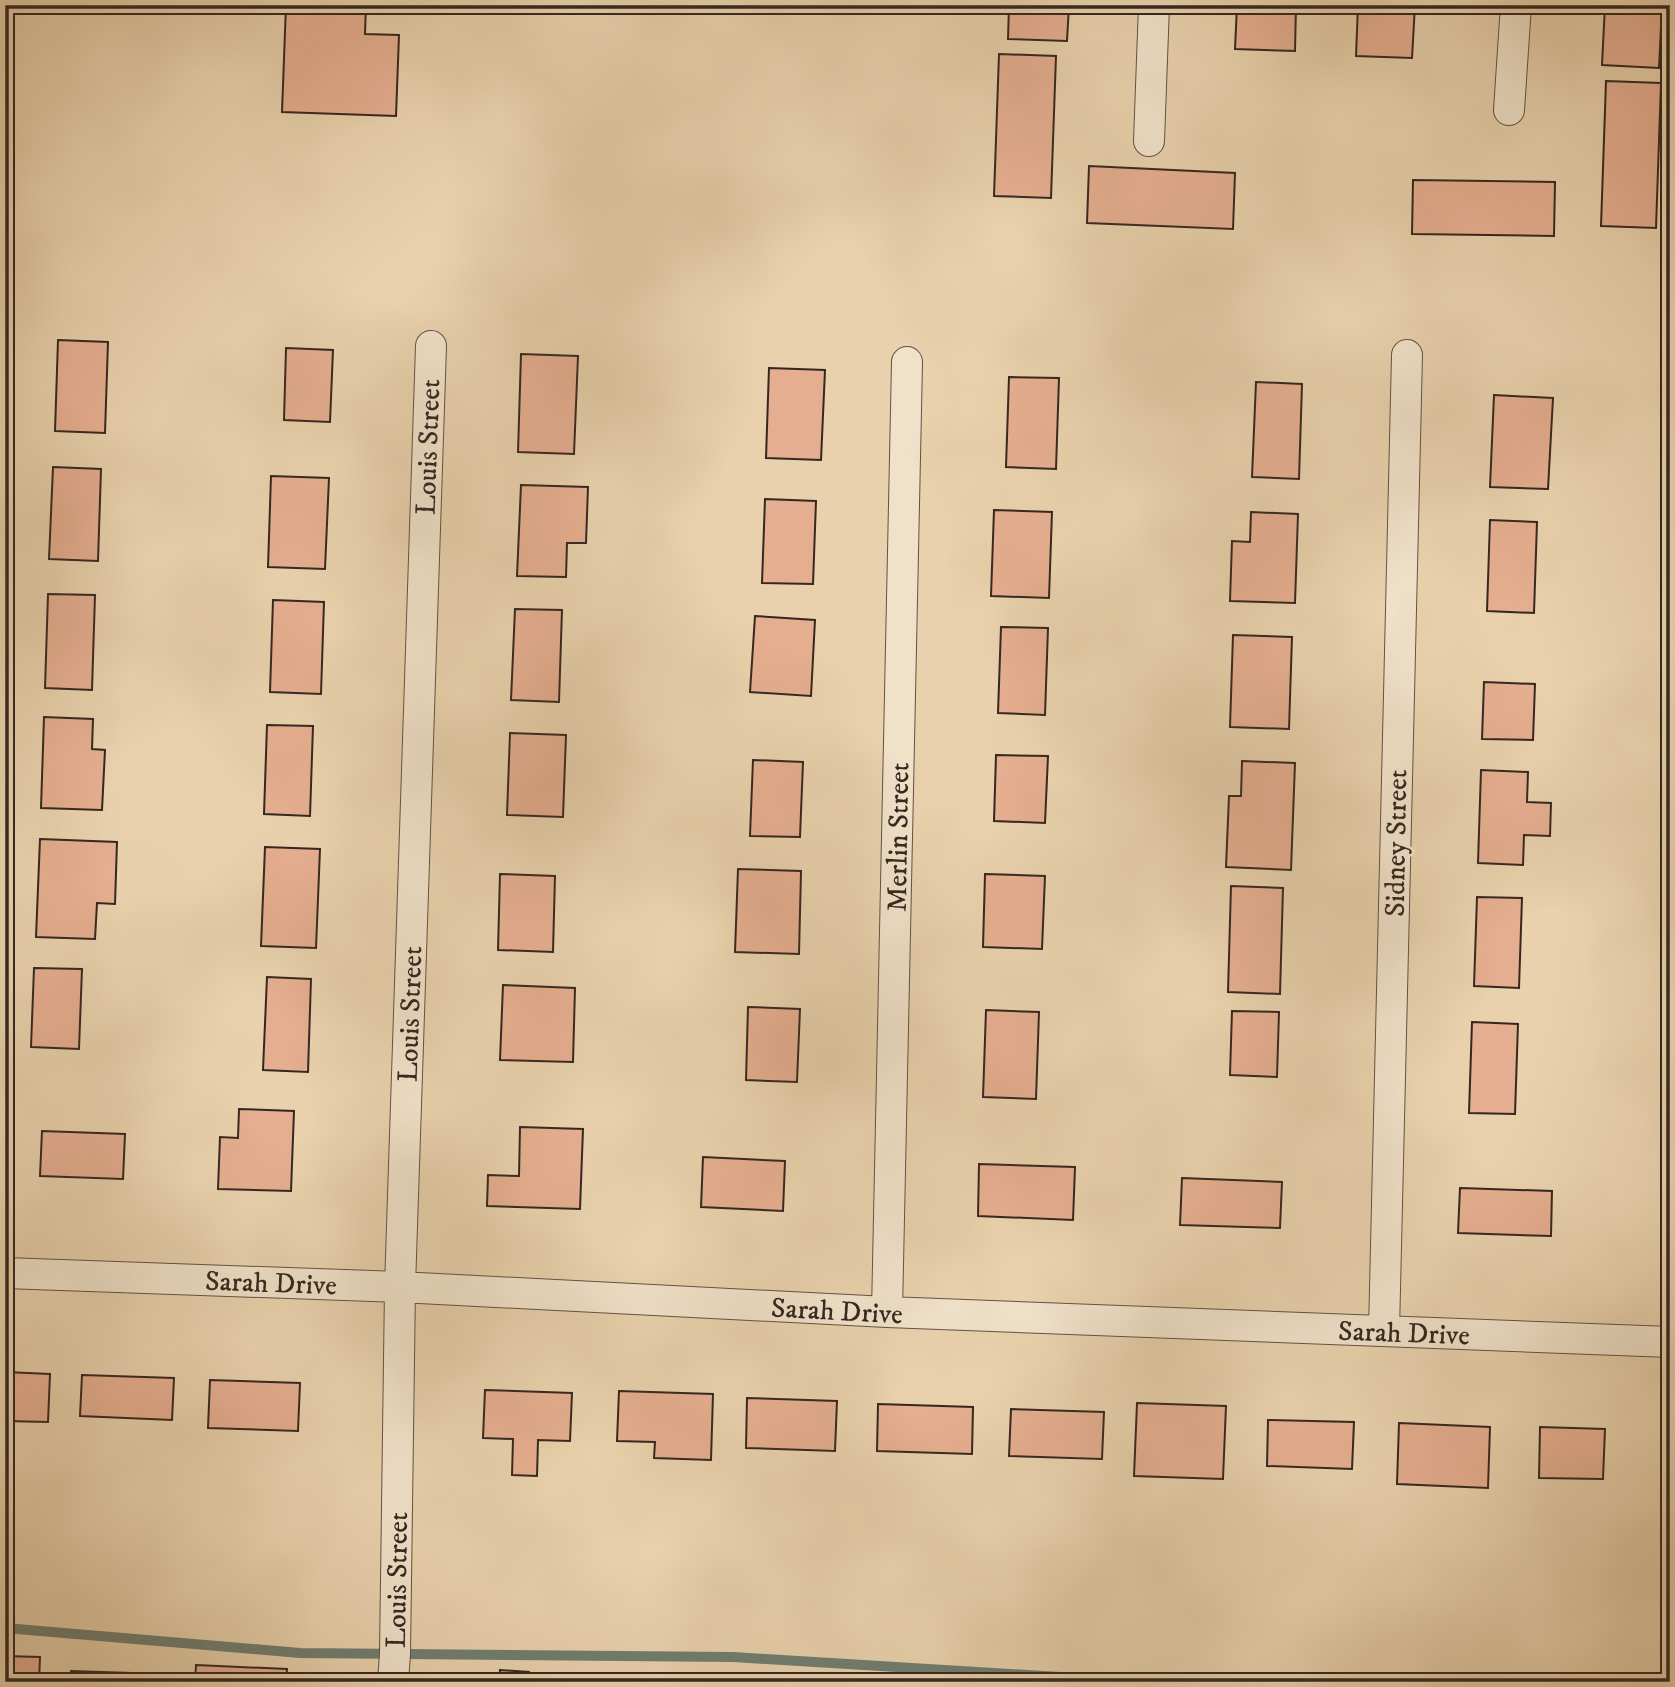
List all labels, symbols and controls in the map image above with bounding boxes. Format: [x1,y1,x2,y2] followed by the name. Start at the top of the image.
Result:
[409,378,448,516] street label: Louis Street
[880,762,917,912] street label: Merlin Street
[1378,769,1415,917] street label: Sidney Street
[391,945,430,1083] street label: Louis Street
[204,1264,337,1303] street label: Sarah Drive
[770,1291,904,1332] street label: Sarah Drive
[1337,1314,1470,1353] street label: Sarah Drive
[379,1512,416,1648] street label: Louis Street

